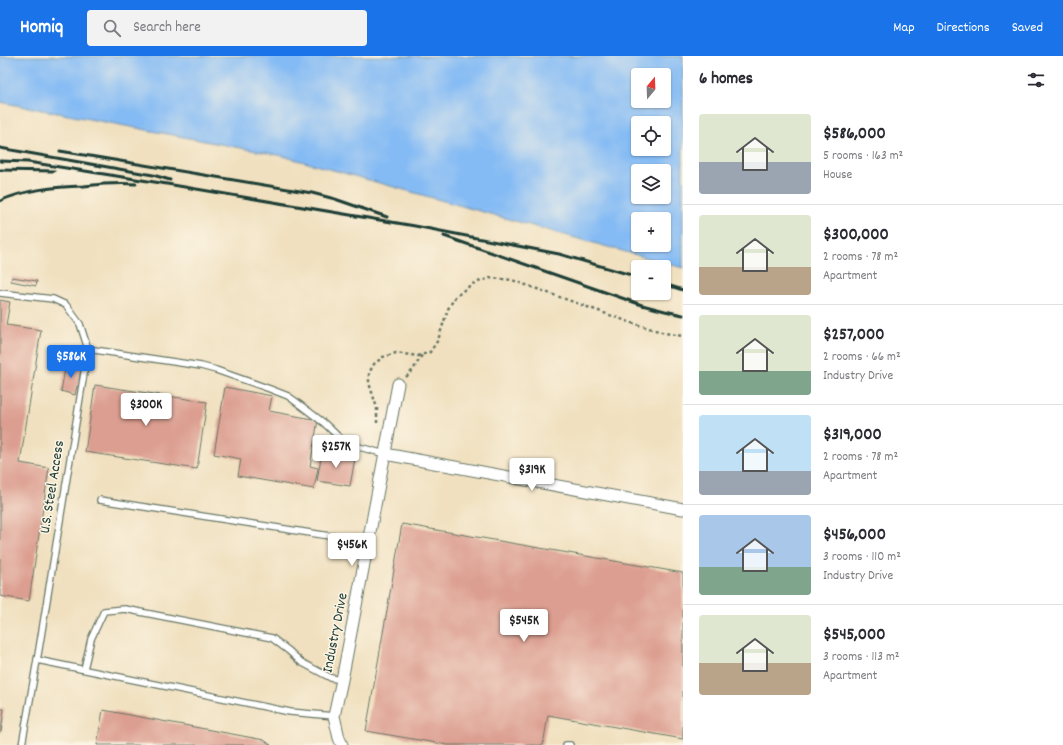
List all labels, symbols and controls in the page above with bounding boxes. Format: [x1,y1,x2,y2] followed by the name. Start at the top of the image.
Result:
[87,10,367,46] search box
[20,15,63,42] text: Homiq
[101,17,123,39] icon: search
[133,17,201,39] text: Search here
[893,18,915,38] text: Map
[937,18,990,38] text: Directions
[1012,18,1043,38] text: Saved
[631,68,671,108] north arrow
[631,68,671,300] map controls
[699,68,753,92] text: 6 homes
[1025,69,1047,91] icon: filters
[631,116,671,156] button: locate
[823,123,886,147] text: $586,000
[731,130,779,178] icon: home
[823,147,903,166] text: 5 rooms · 163 m²
[631,164,671,204] button: layers
[823,166,852,185] text: House
[631,212,671,252] button: +
[823,224,889,248] text: $300,000
[731,231,779,279] icon: home
[823,248,898,267] text: 2 rooms · 78 m²
[631,260,671,300] button: −
[823,267,877,286] text: Apartment
[823,324,884,348] text: $257,000
[731,331,779,379] icon: home
[43,345,99,379] pin: $586K
[56,348,86,367] text: $586K
[823,348,901,367] text: 2 rooms · 66 m²
[823,367,893,386] text: Industry Drive
[118,393,174,427] pin: $300K
[130,396,162,415] text: $300K
[823,424,882,448] text: $319,000
[731,431,779,479] icon: home
[308,435,364,469] pin: $257K
[321,438,351,457] text: $257K
[35,439,71,535] street label: U.S. Steel Access
[823,448,898,467] text: 2 rooms · 78 m²
[504,458,560,492] pin: $319K
[518,461,546,480] text: $319K
[823,467,877,486] text: Apartment
[823,524,886,548] text: $456,000
[731,531,779,579] icon: home
[324,533,380,567] pin: $456K
[337,536,367,555] text: $456K
[823,548,901,567] text: 3 rooms · 110 m²
[823,567,893,586] text: Industry Drive
[317,591,355,675] street label: Industry Drive
[496,609,552,643] pin: $545K
[509,612,539,631] text: $545K
[823,624,885,648] text: $545,000
[731,631,779,679] icon: home
[823,648,900,667] text: 3 rooms · 113 m²
[823,667,877,686] text: Apartment

